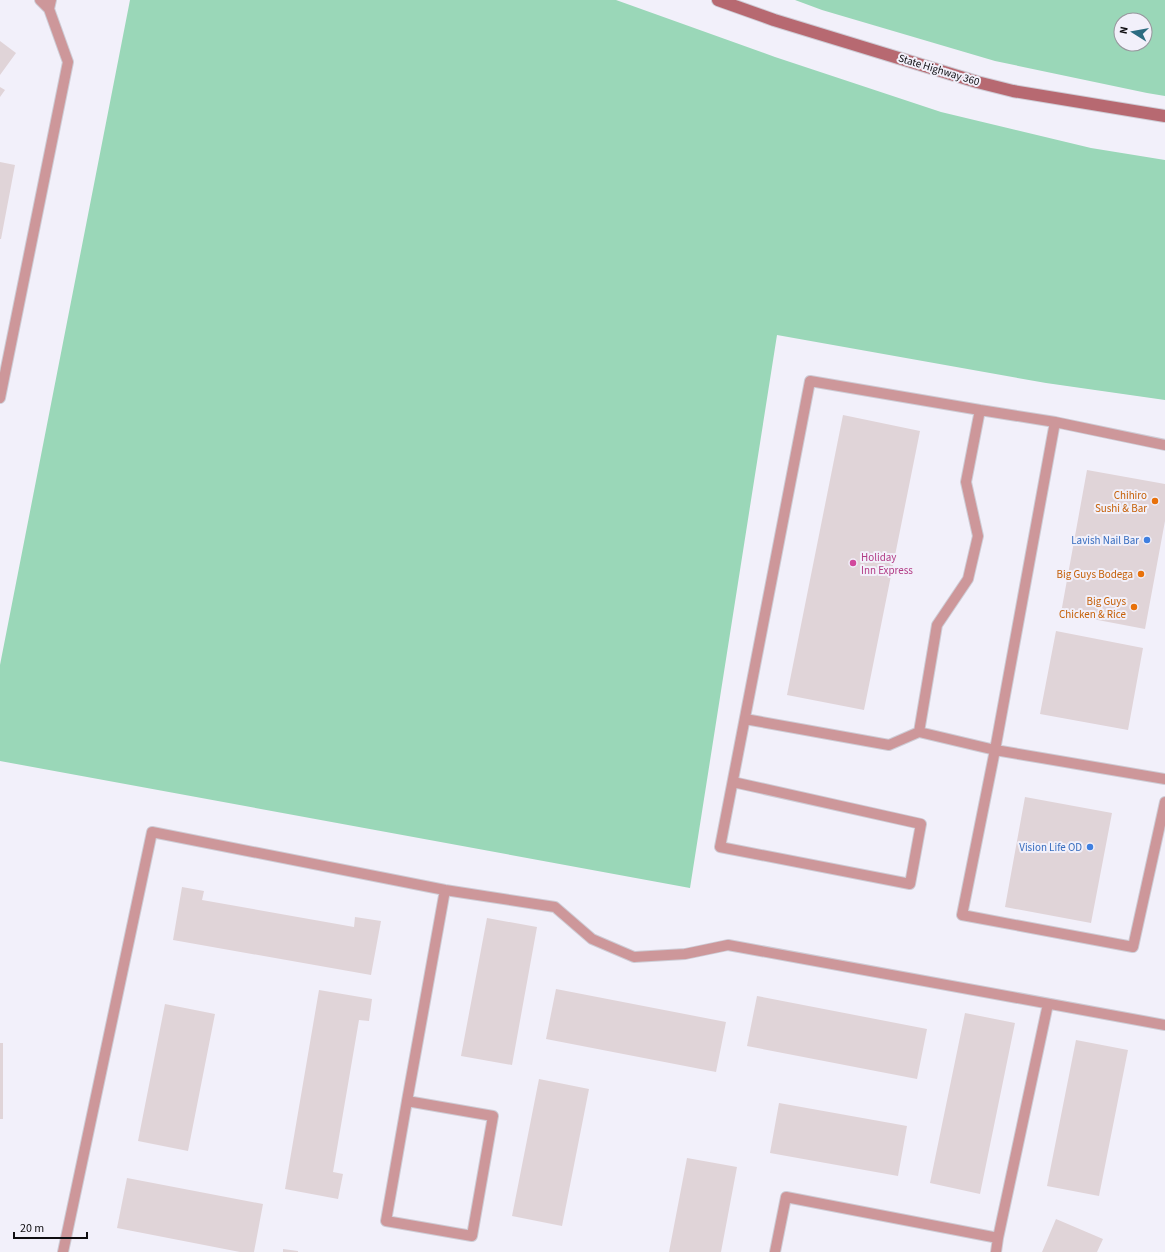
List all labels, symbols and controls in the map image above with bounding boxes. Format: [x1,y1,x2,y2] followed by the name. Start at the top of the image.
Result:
[1113,12,1153,52] north arrow
[1116,25,1132,35] text: N
[897,51,981,89] street label: State Highway 360
[1095,488,1147,516] place label: Chihiro Sushi & Bar
[1150,496,1160,506] marker: Chihiro Sushi & Bar
[1071,533,1139,548] place label: Lavish Nail Bar
[1142,535,1152,545] marker: Lavish Nail Bar
[861,550,913,578] place label: Holiday Inn Express
[848,558,858,568] marker: Holiday Inn Express
[1057,567,1133,582] place label: Big Guys Bodega
[1136,569,1146,579] marker: Big Guys Bodega
[1059,594,1127,622] place label: Big Guys Chicken & Rice
[1129,602,1139,612] marker: Big Guys Chicken & Rice
[1019,840,1082,855] place label: Vision Life OD
[1085,842,1095,852] marker: Vision Life OD
[14,1214,87,1240] scale bar
[20,1220,44,1237] text: 20 m

